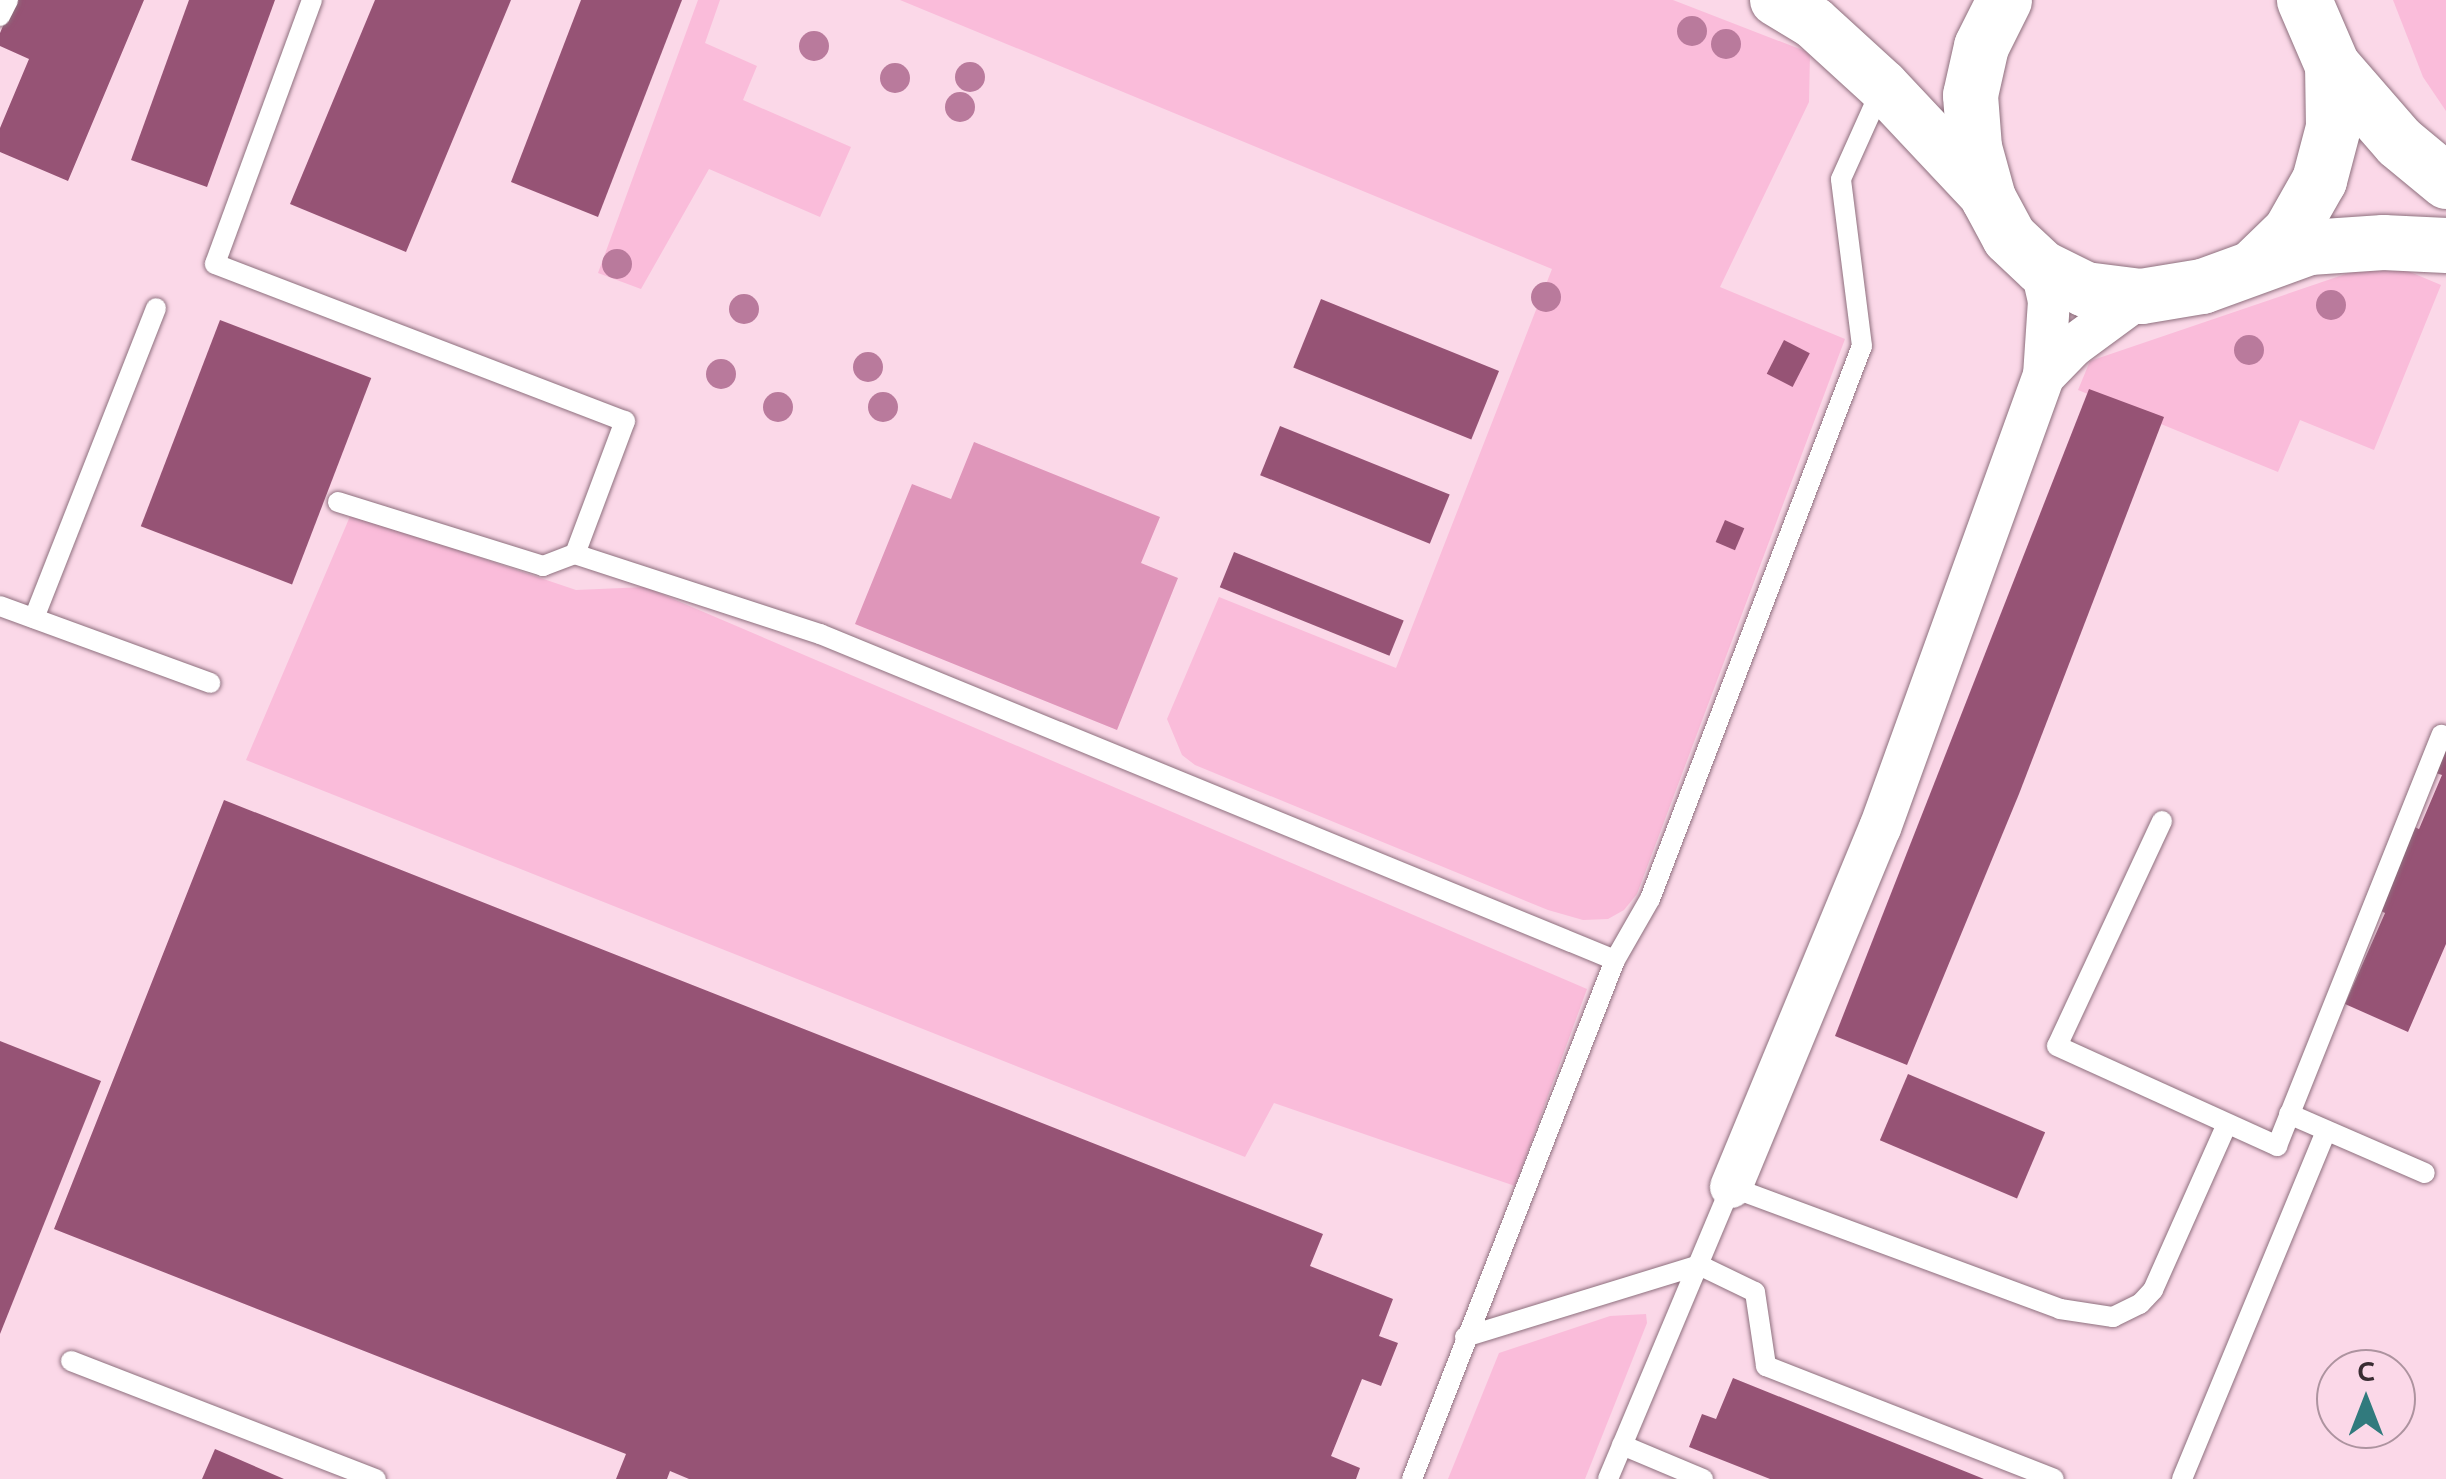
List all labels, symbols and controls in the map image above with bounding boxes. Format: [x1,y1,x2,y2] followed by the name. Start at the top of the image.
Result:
[2316,1349,2416,1449] north arrow
[2357,1355,2375,1386] text: С

